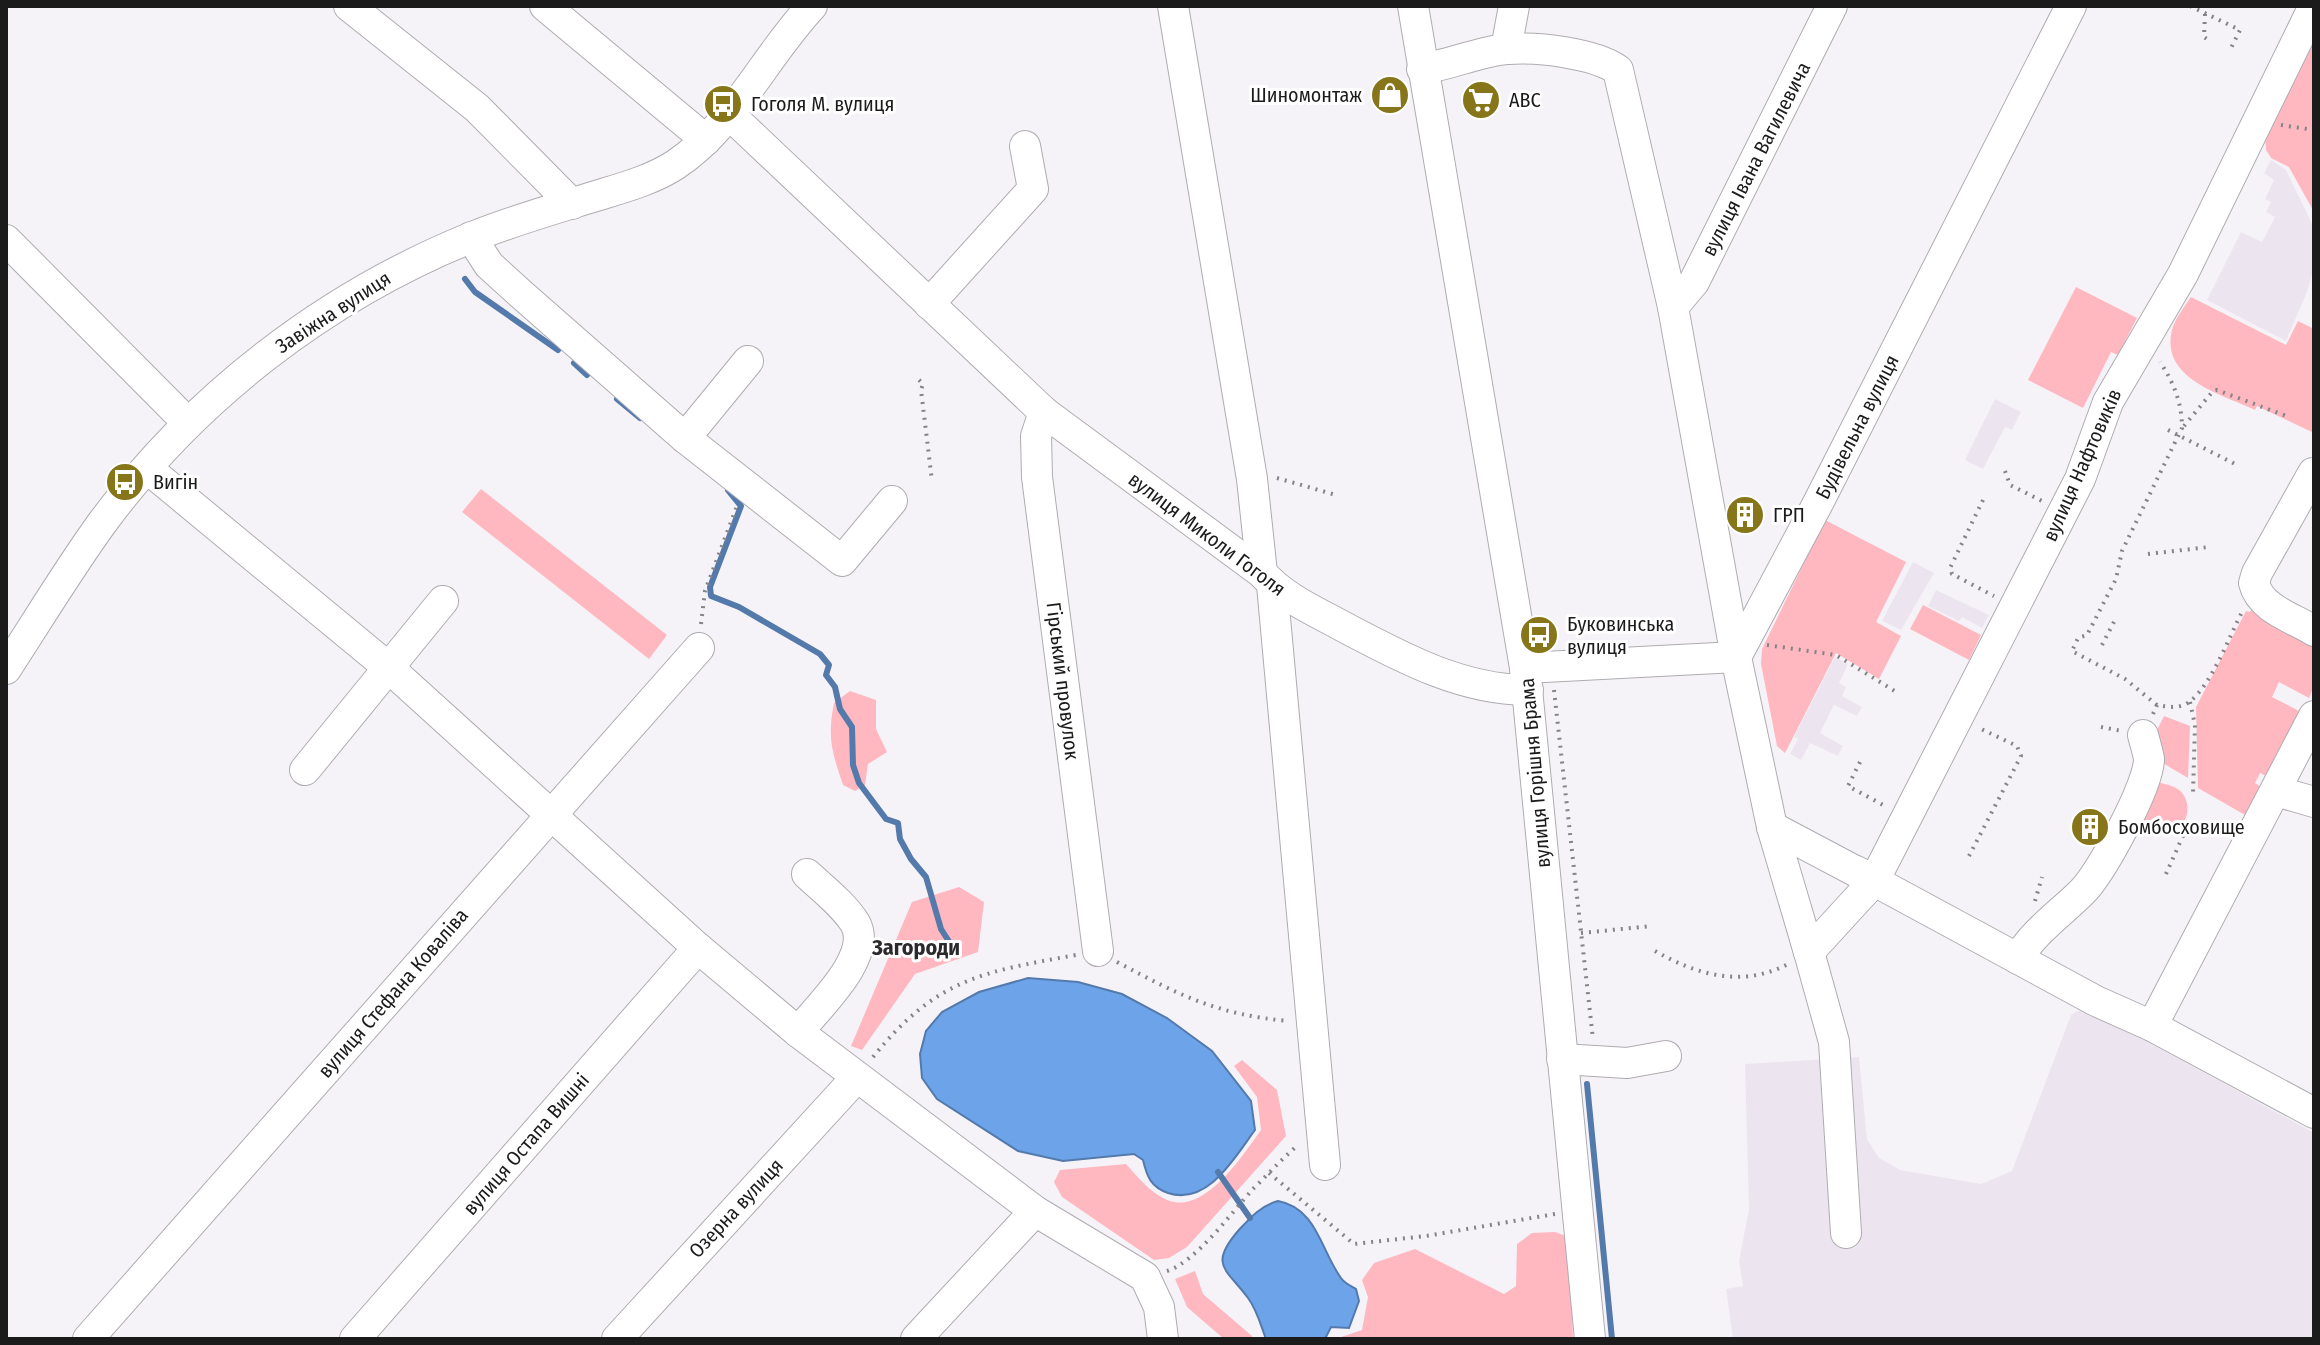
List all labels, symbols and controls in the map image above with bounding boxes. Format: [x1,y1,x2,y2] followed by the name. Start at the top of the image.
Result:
[1697,58,1815,260] street label: вулиця Івана Вагилевича
[1369,74,1411,116] shop icon: Шиномонтаж
[1460,79,1502,121] supermarket icon: ABC
[702,83,744,125] bus stop icon: Гоголя М. вулиця
[1250,83,1362,107] place label: Шиномонтаж
[1509,88,1541,112] place label: ABC
[751,92,894,116] place label: Гоголя М. вулиця
[271,266,395,358] street label: Завіжна вулиця
[1810,351,1904,503] street label: Будівельна вулиця
[2038,385,2126,545] street label: вулиця Нафтовиків
[104,461,146,503] bus stop icon: Вигін
[1124,467,1290,601] street label: вулиця Миколи Гоголя
[153,470,198,494] place label: Вигін
[1724,494,1766,536] building icon: ГРП
[1773,503,1805,527] place label: ГРП
[1041,601,1085,762] street label: Гірський провулок
[1567,612,1674,659] place label: Буковинська вулиця
[1518,614,1560,656] bus stop icon: Буковинська вулиця
[1515,677,1555,869] street label: вулиця Горішня Брама
[2069,806,2111,848] building icon: Бомбосховище
[2118,815,2245,839] place label: Бомбосховище
[313,903,473,1083] street label: вулиця Стефана Коваліва
[871,934,960,961] district label: Загороди
[458,1068,594,1220] street label: вулиця Остапа Вишні
[684,1153,788,1263] street label: Озерна вулиця

